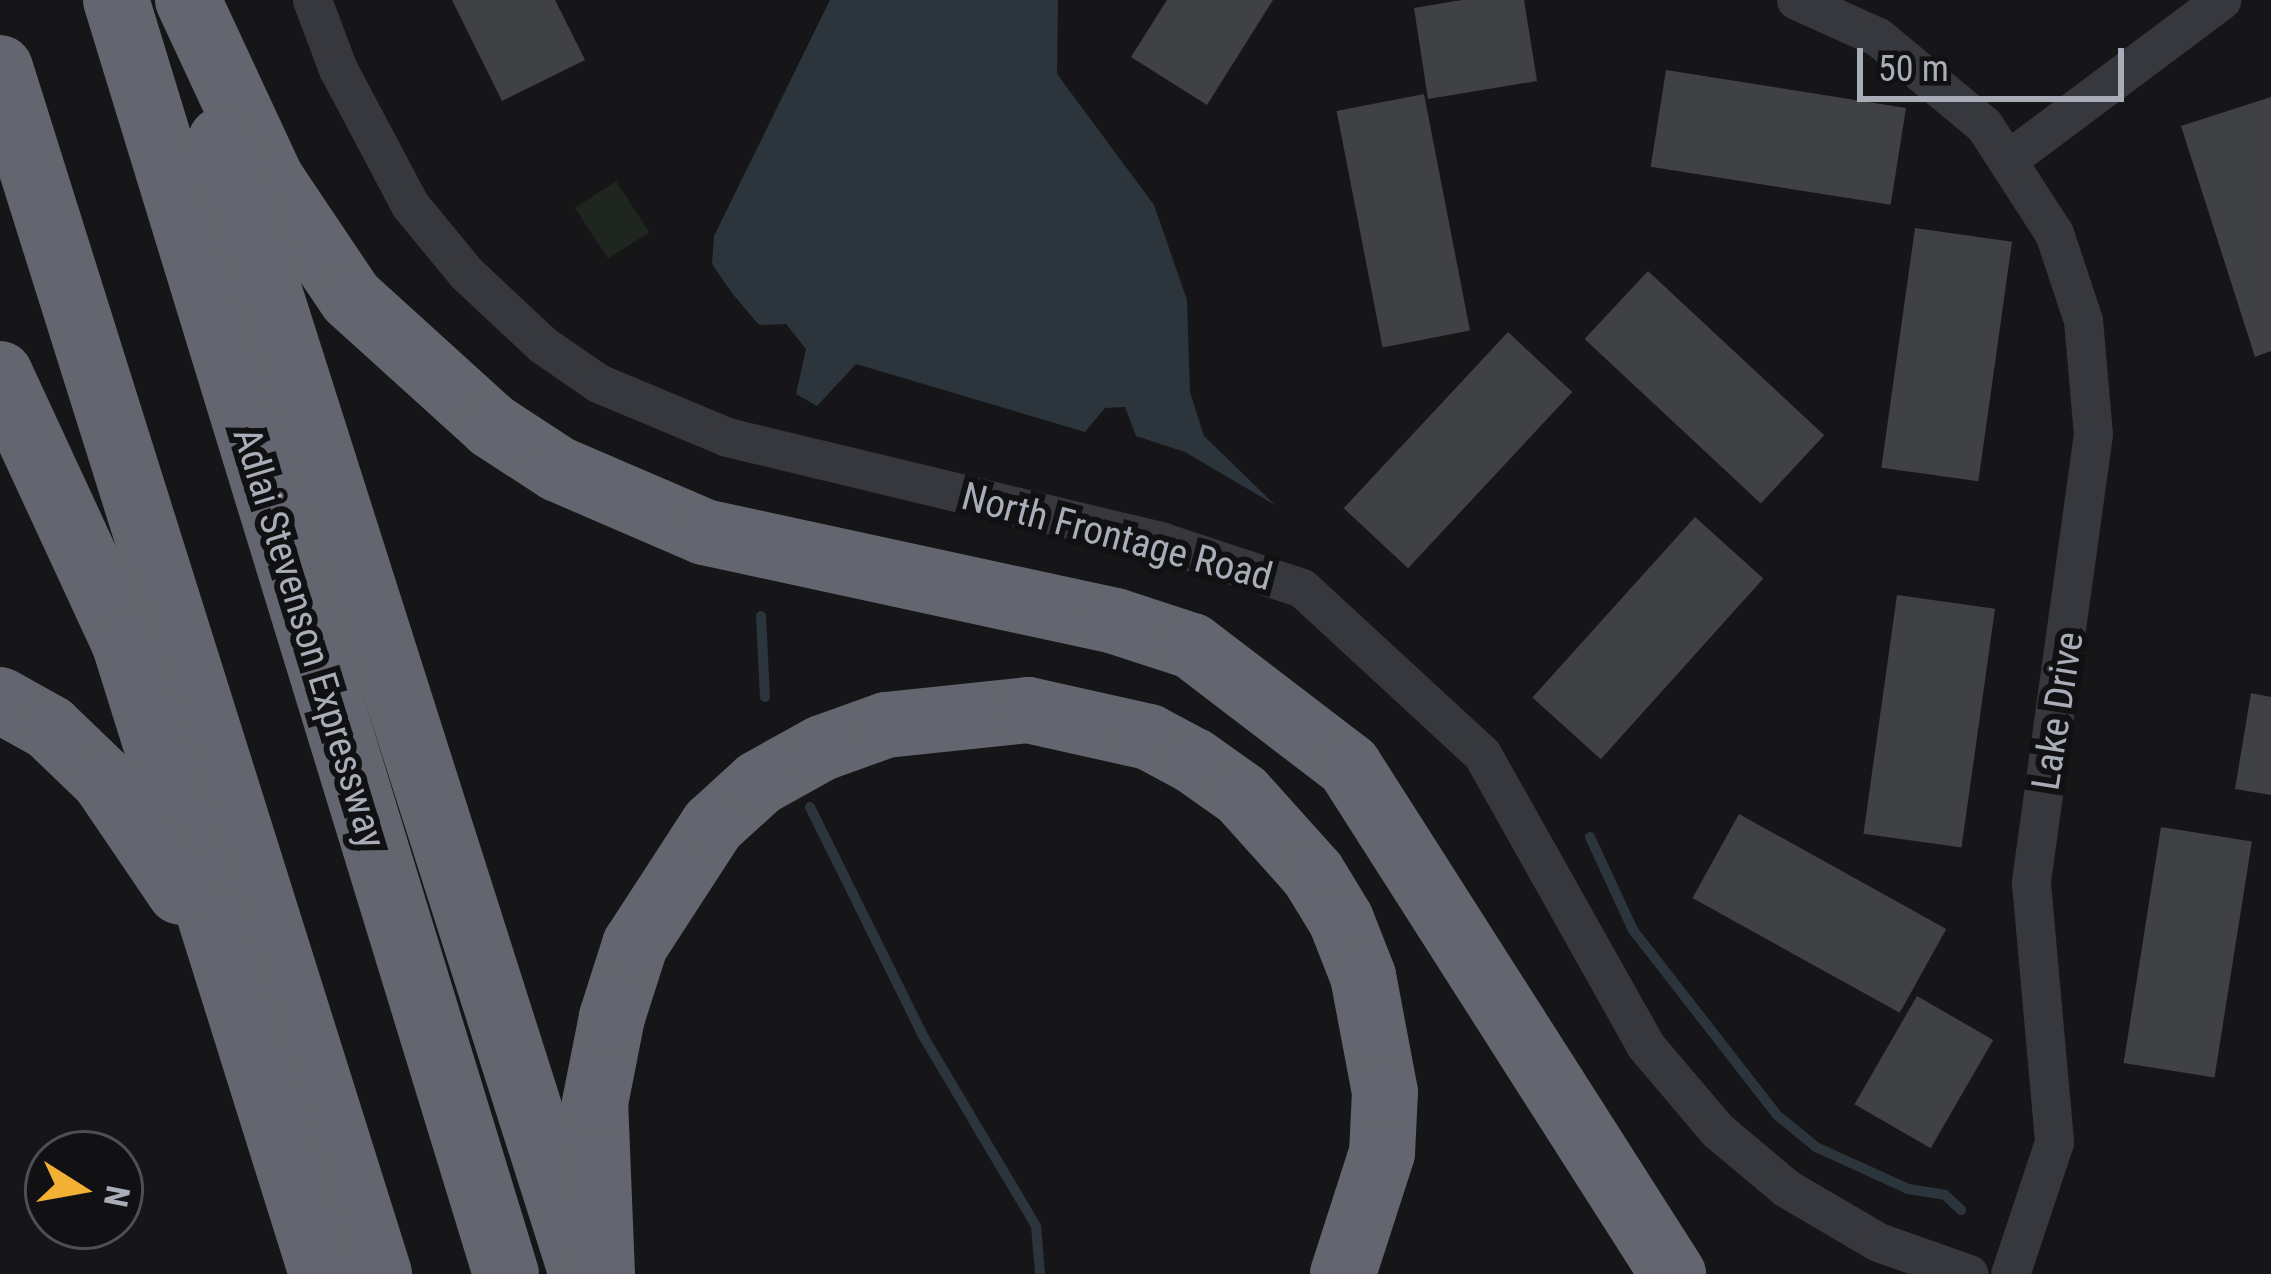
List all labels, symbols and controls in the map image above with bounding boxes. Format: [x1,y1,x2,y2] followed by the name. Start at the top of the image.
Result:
[1863,24,2130,98] scale bar
[1878,48,1949,90] text: 50 m
[223,422,395,854] street label: Adlai Stevenson Expressway
[957,473,1277,601] street label: North Frontage Road
[2022,629,2094,793] street label: Lake Drive
[24,1130,144,1250] north arrow
[96,1183,138,1210] text: N

